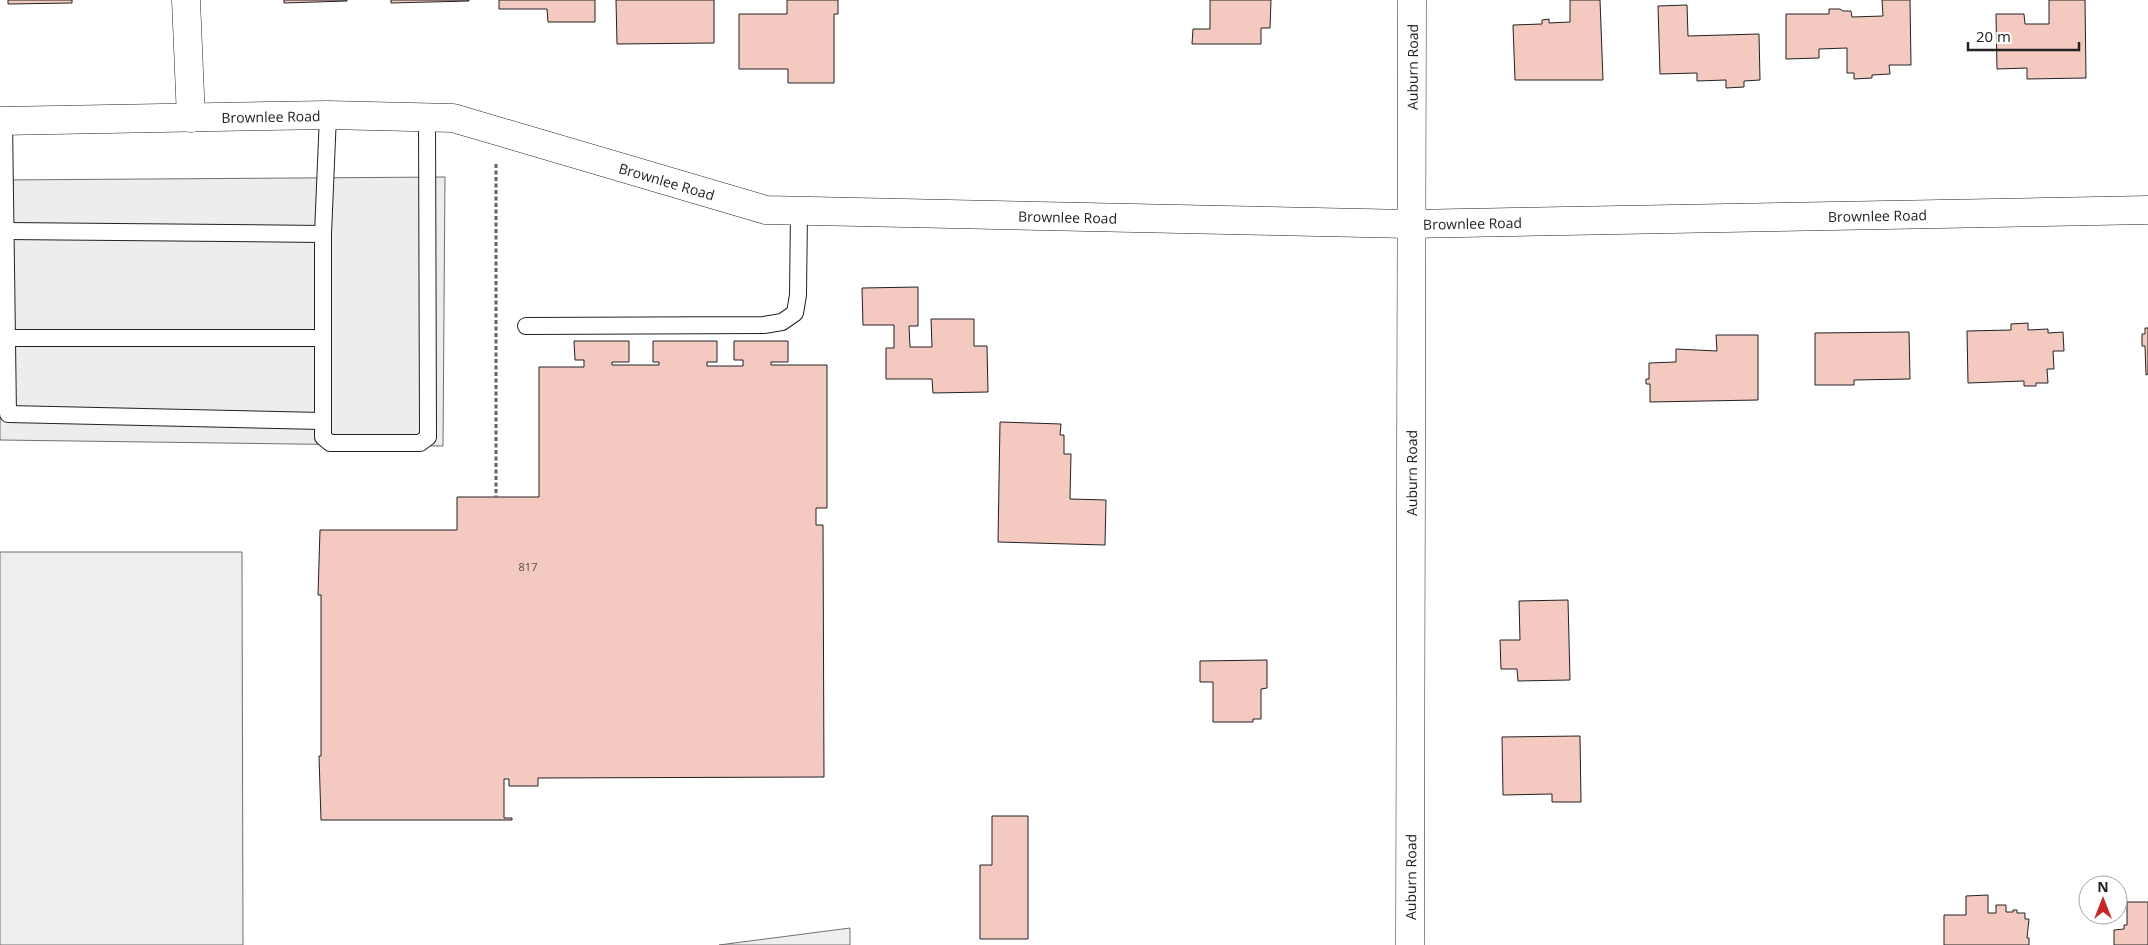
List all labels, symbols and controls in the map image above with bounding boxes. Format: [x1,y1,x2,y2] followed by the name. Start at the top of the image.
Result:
[1968,20,2079,52] scale bar
[1402,24,1421,110] street label: Auburn Road
[1976,26,2011,46] text: 20 m
[221,106,321,126] street label: Brownlee Road
[617,158,717,204] street label: Brownlee Road
[1828,205,1927,226] street label: Brownlee Road
[1018,206,1117,227] street label: Brownlee Road
[1423,212,1522,233] street label: Brownlee Road
[1401,430,1421,516] street label: Auburn Road
[519,559,537,574] house number: 817
[1401,834,1420,920] street label: Auburn Road
[2078,875,2128,925] north arrow
[2097,877,2109,896] text: N

